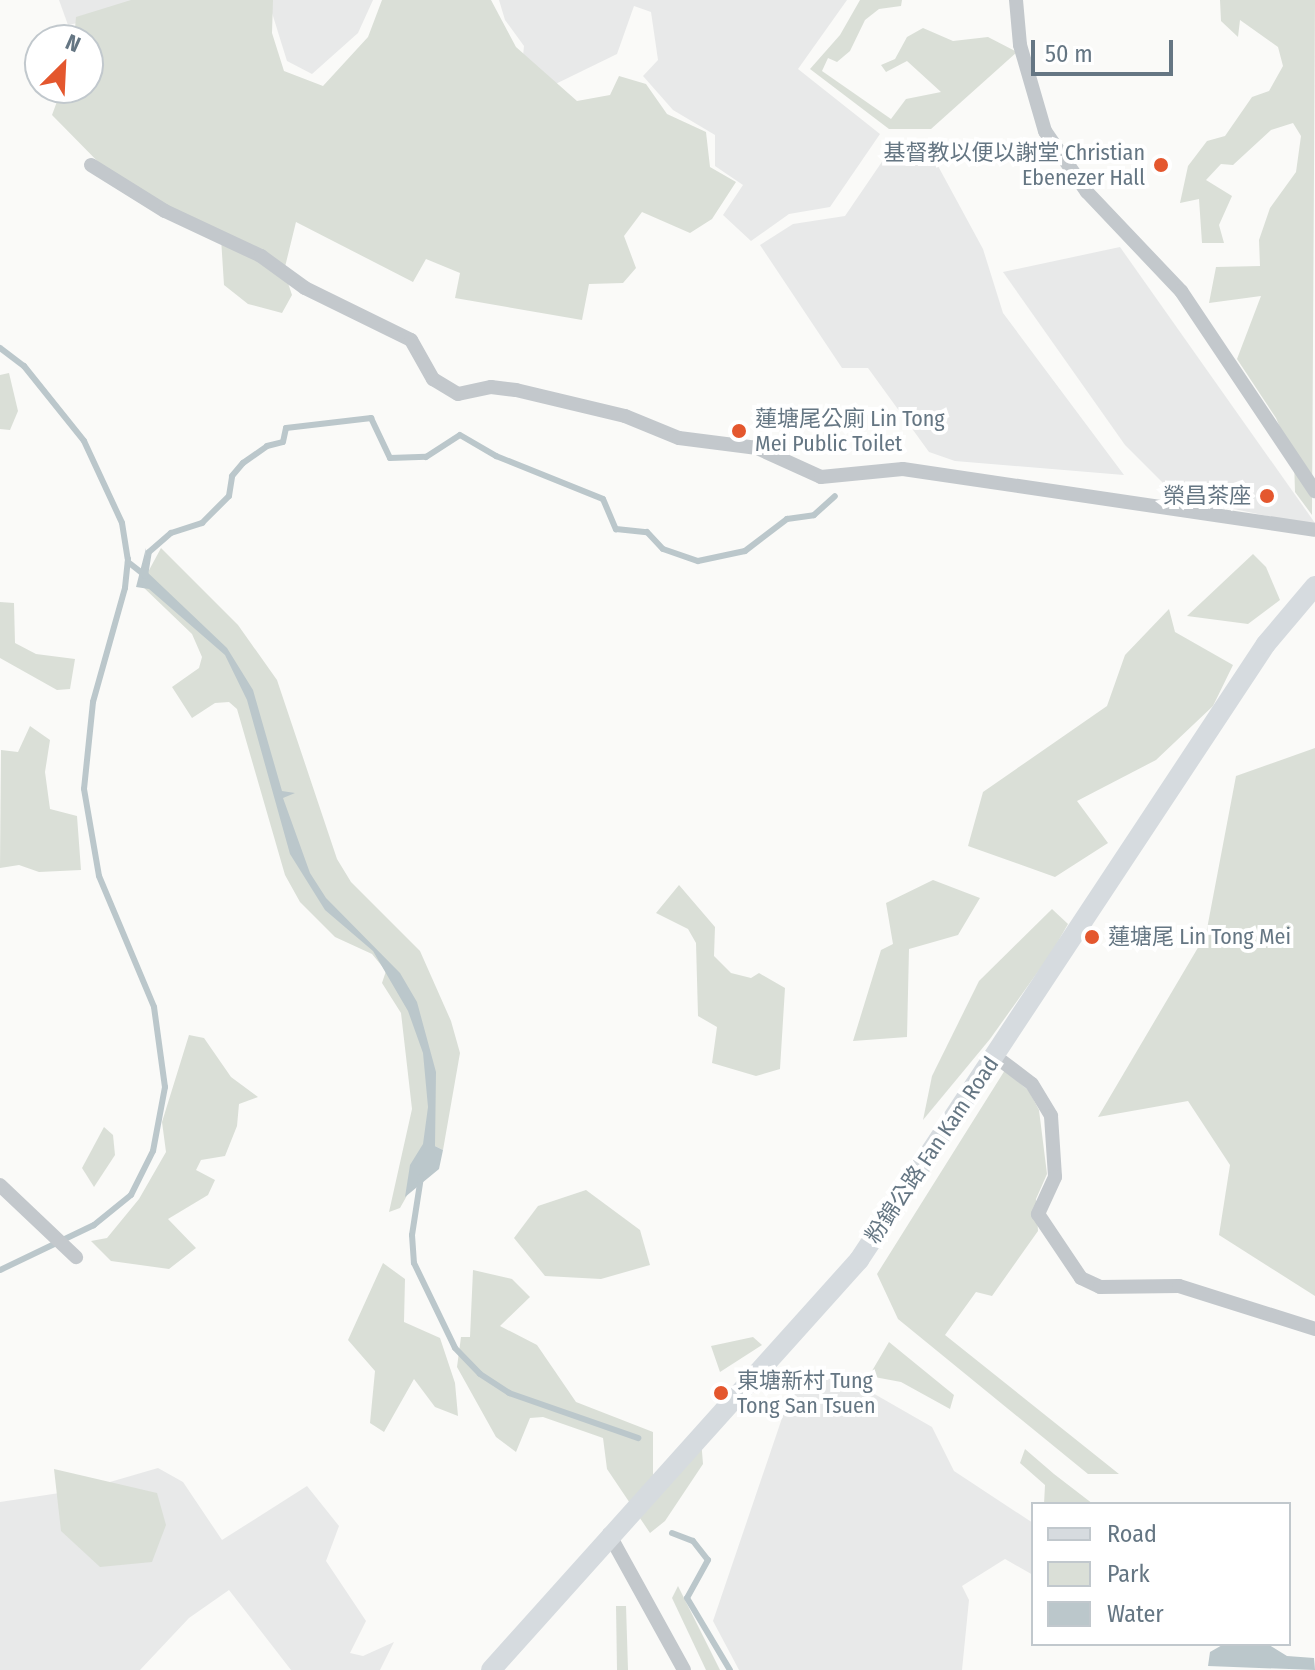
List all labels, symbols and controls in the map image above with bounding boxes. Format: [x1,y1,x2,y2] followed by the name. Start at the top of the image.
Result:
[24,24,104,104] north arrow
[1035,24,1177,74] scale bar
[62,28,85,58] text: N
[1045,40,1093,68] text: 50 m
[884,139,1145,190] place label: 基督教以便以謝堂 Christian Ebenezer Hall
[1152,156,1170,174] marker: 基督教以便以謝堂 Christian Ebenezer Hall
[755,405,945,456] place label: 蓮塘尾公廁 Lin Tong Mei Public Toilet
[730,422,748,440] marker: 蓮塘尾公廁 Lin Tong Mei Public Toilet
[1163,483,1251,509] place label: 榮昌茶座
[1258,487,1276,505] marker: 榮昌茶座
[1108,924,1291,950] place label: 蓮塘尾 Lin Tong Mei
[1083,928,1101,946] marker: 蓮塘尾 Lin Tong Mei
[860,1052,1004,1248] street label: 粉錦公路 Fan Kam Road
[737,1367,876,1418] place label: 東塘新村 Tung Tong San Tsuen
[712,1384,730,1402] marker: 東塘新村 Tung Tong San Tsuen
[1031,1502,1291,1646] legend
[1107,1520,1157,1548] text: Road
[1107,1560,1150,1588] text: Park
[1107,1600,1164,1628] text: Water

